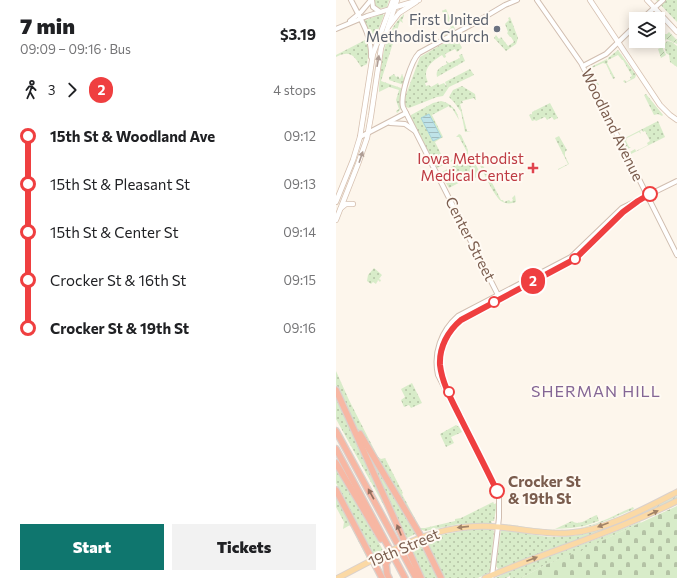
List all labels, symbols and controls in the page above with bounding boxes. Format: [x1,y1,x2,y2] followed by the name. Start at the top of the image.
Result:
[366,10,489,45] place label: First United Methodist Church
[20,12,75,39] text: 7 min
[629,12,665,48] map controls
[629,12,665,48] button: layers
[492,24,502,34] marker: First United Methodist Church
[280,25,316,43] text: $3.19
[20,41,131,57] text: 09:09 – 09:16 · Bus
[376,54,382,67] one-way arrow
[578,66,648,184] street label: Woodland Avenue
[20,79,42,101] icon: walk
[61,79,83,101] icon: forward
[97,81,105,98] text: 2
[48,82,55,98] text: 3
[273,82,316,98] text: 4 stops
[50,127,215,145] text: 15th St & Woodland Ave
[284,128,316,144] text: 09:12
[417,149,524,184] place label: Iowa Methodist Medical Center
[358,151,364,163] one-way arrow
[527,162,539,174] marker: Iowa Methodist Medical Center
[50,175,190,193] text: 15th St & Pleasant St
[284,176,316,192] text: 09:13
[642,186,658,202] unlabelled marker
[442,193,500,284] street label: Center Street
[50,223,179,241] text: 15th St & Center St
[283,224,316,240] text: 09:14
[569,253,581,265] unlabelled marker
[520,268,546,294] line badge: 2
[50,271,186,289] text: Crocker St & 16th St
[284,272,316,288] text: 09:15
[529,272,537,289] text: 2
[488,296,500,308] unlabelled marker
[50,319,189,337] text: Crocker St & 19th St
[283,320,316,336] text: 09:16
[531,381,661,400] district label: SHERMAN HILL
[443,386,455,398] unlabelled marker
[508,472,581,507] place label: Crocker St & 19th St
[489,483,505,499] marker: Crocker St & 19th St
[368,489,374,500] one-way arrow
[647,509,659,516] one-way arrow
[597,523,609,529] one-way arrow
[20,524,164,570] button: Start
[172,524,316,570] button: Tickets
[365,524,442,570] street label: 19th Street
[396,524,402,535] one-way arrow
[457,524,469,531] one-way arrow
[526,556,538,562] one-way arrow

